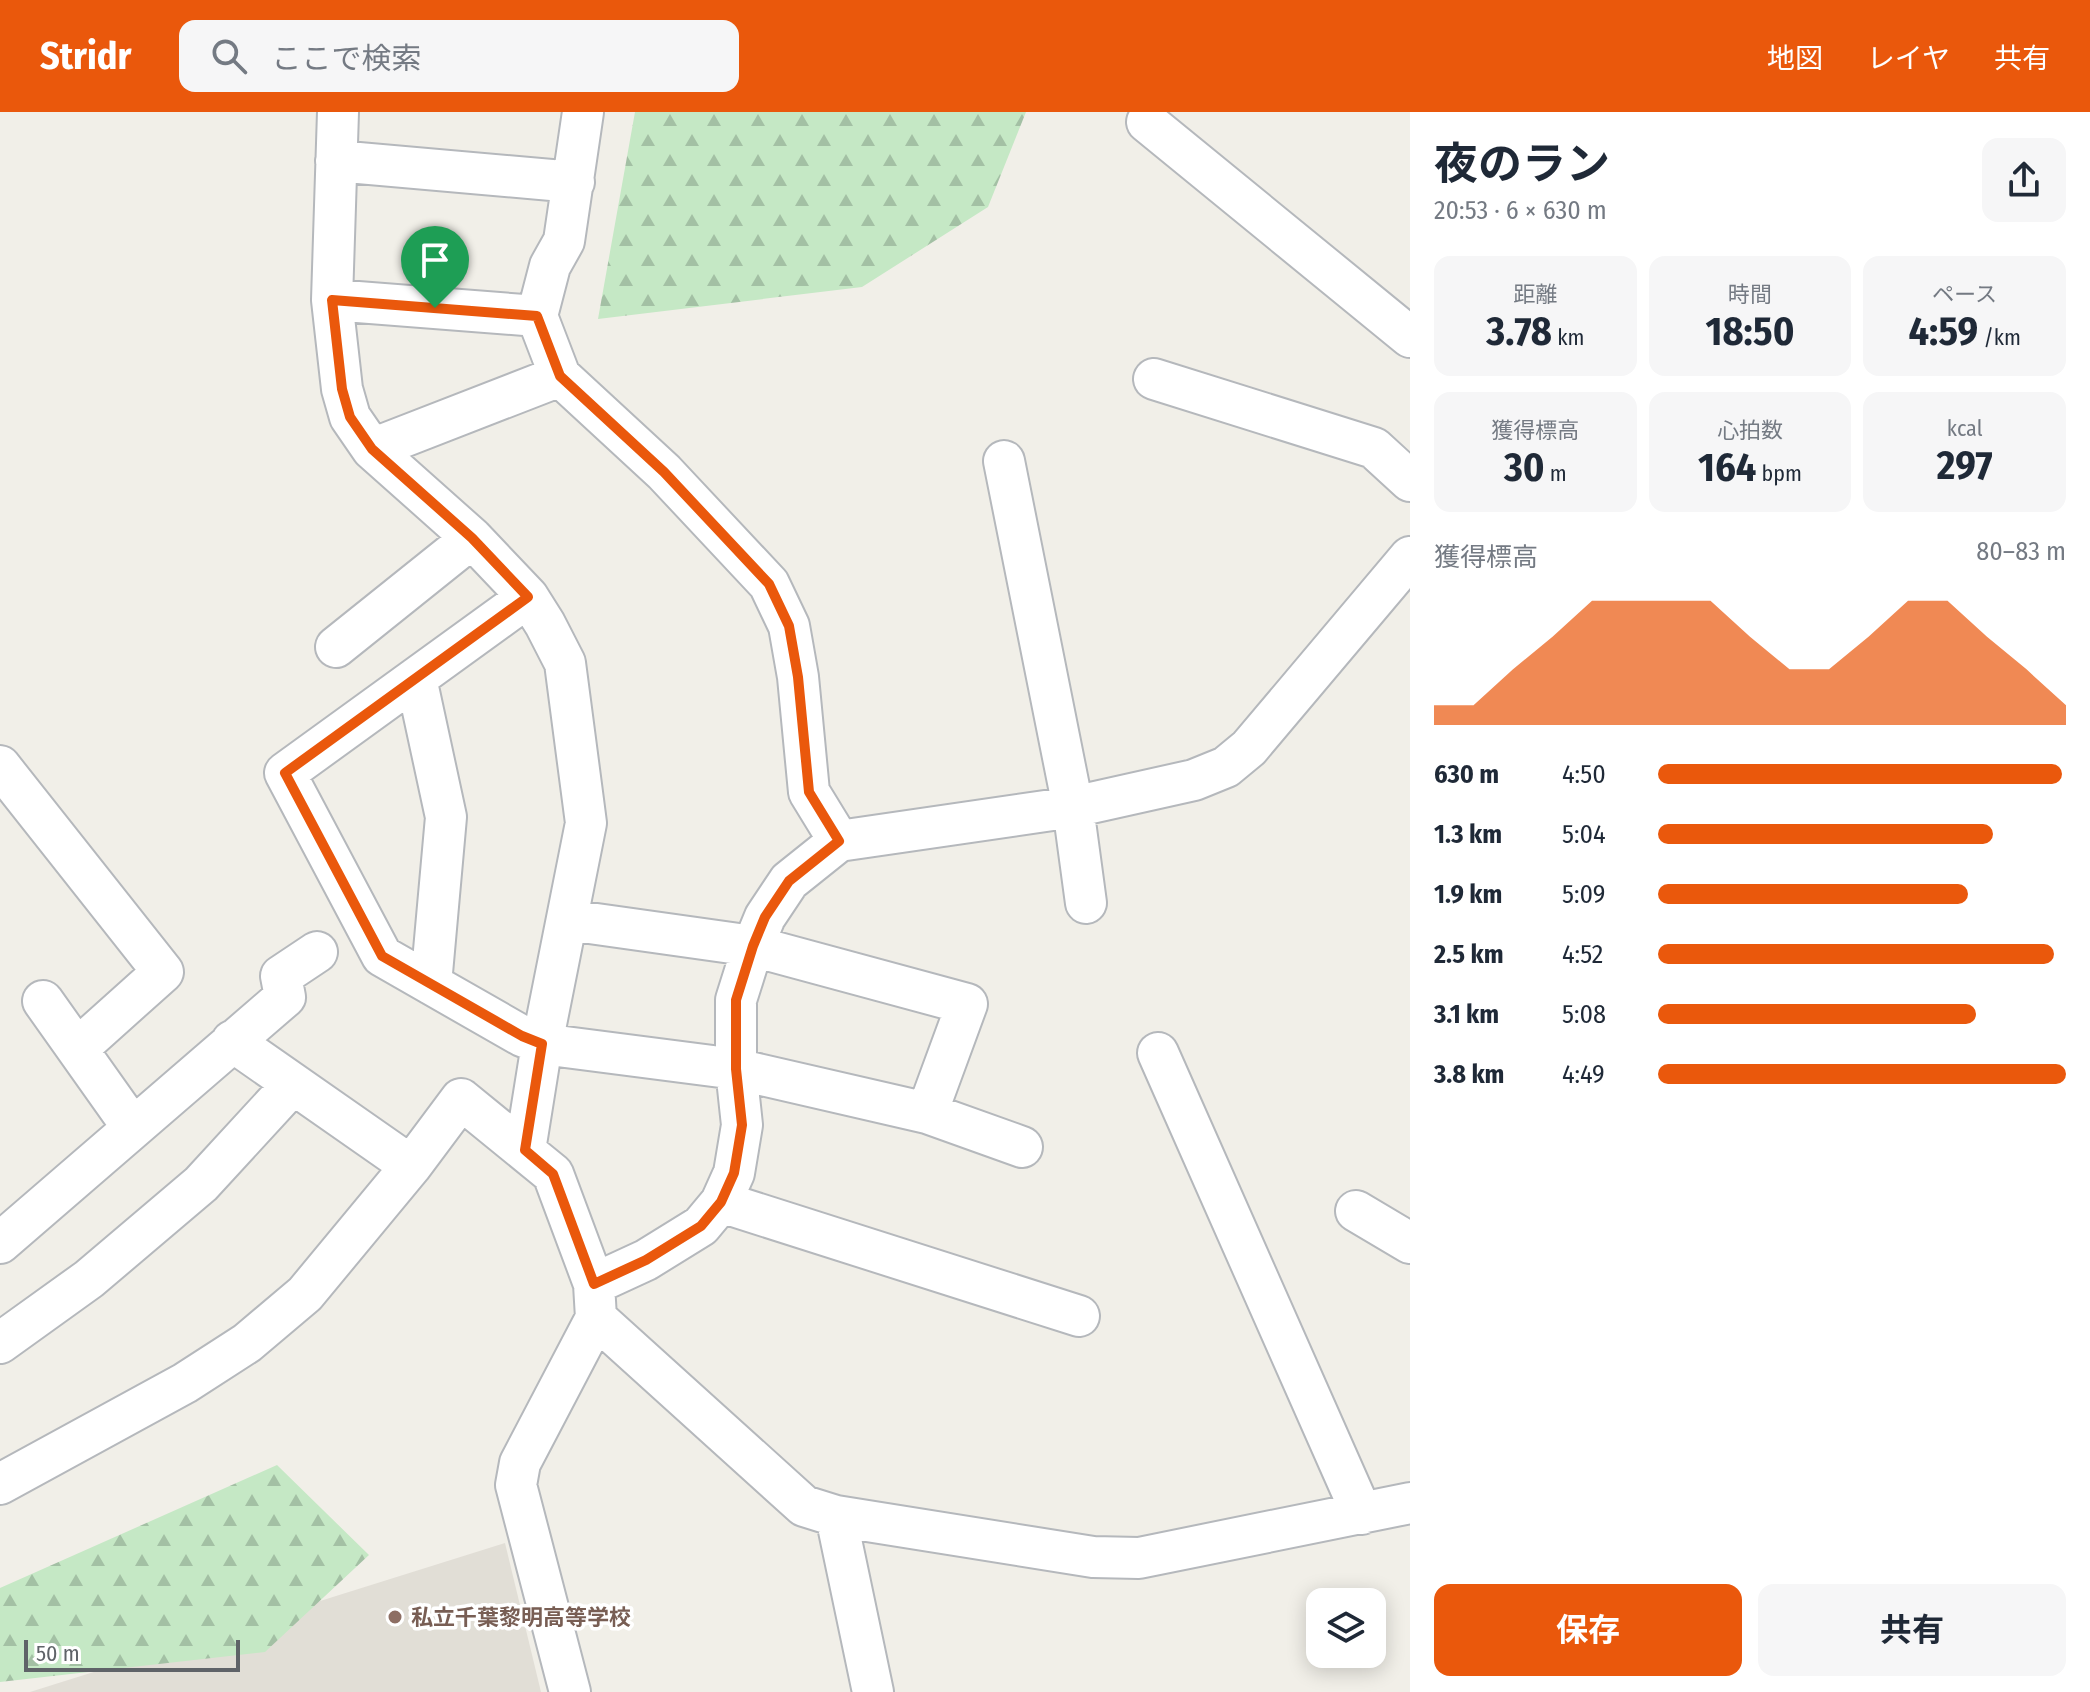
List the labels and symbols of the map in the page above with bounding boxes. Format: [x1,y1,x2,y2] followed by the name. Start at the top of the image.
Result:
[401,226,469,308] pin
[411,1604,631,1631] place label: 私立千葉黎明高等学校
[386,1608,404,1626] marker: 私立千葉黎明高等学校
[24,1636,240,1672] scale bar

